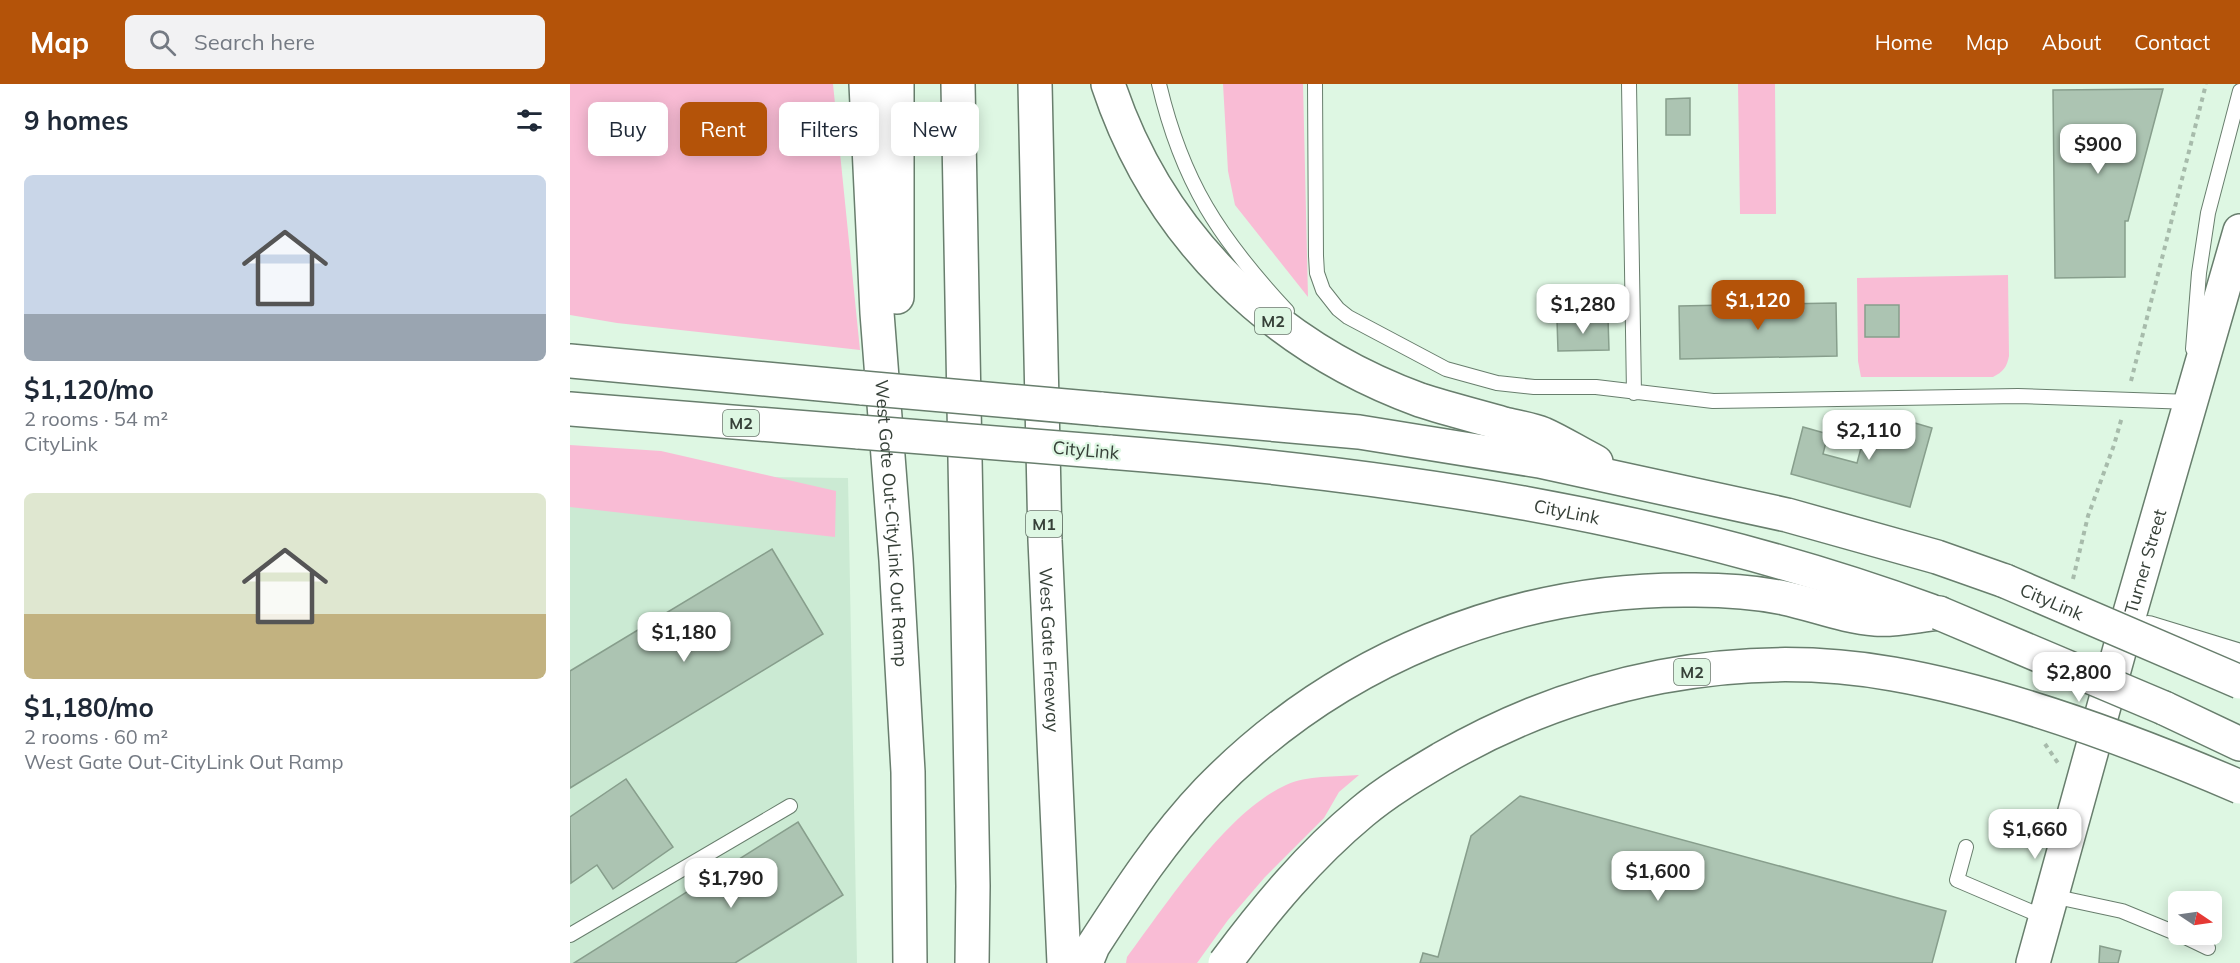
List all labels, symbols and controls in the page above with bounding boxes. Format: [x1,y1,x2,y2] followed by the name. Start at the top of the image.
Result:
[125,15,545,69] search box
[30,25,89,60] text: Map
[146,26,179,59] icon: search
[194,28,315,56] text: Search here
[1875,29,1933,55] text: Home
[1966,29,2009,55] text: Map
[2042,29,2101,55] text: About
[2134,29,2210,55] text: Contact
[588,102,668,156] chip: Buy
[680,102,767,156] chip: Rent
[779,102,879,156] chip: Filters
[891,102,979,156] chip: New
[24,104,128,137] text: 9 homes
[513,104,546,137] icon: filters
[2062,124,2134,175] pin: $900
[2074,131,2122,156] text: $900
[231,214,339,322] icon: home
[1709,280,1807,331] pin: $1,120
[1534,284,1632,335] pin: $1,280
[1726,287,1790,312] text: $1,120
[1551,291,1615,316] text: $1,280
[1255,308,1291,334] road number: M2
[24,373,154,406] text: $1,120/mo
[871,379,914,667] street label: West Gate Out-CityLink Out Ramp
[24,406,168,431] text: 2 rooms · 54 m²
[723,410,759,436] road number: M2
[1820,410,1918,461] pin: $2,110
[1837,417,1901,442] text: $2,110
[24,431,98,456] text: CityLink
[1052,436,1121,464] street label: CityLink
[1532,494,1603,529] street label: CityLink
[2119,506,2171,616] street label: Turner Street
[1026,511,1062,537] road number: M1
[231,532,339,640] icon: home
[1035,567,1065,733] street label: West Gate Freeway
[2017,577,2088,625] street label: CityLink
[635,612,733,663] pin: $1,180
[652,619,716,644] text: $1,180
[2030,652,2128,703] pin: $2,800
[1674,659,1710,685] road number: M2
[2047,659,2111,684] text: $2,800
[24,691,154,724] text: $1,180/mo
[24,724,168,749] text: 2 rooms · 60 m²
[24,749,344,774] text: West Gate Out-CityLink Out Ramp
[1986,809,2084,860] pin: $1,660
[2003,816,2067,841] text: $1,660
[1609,851,1707,902] pin: $1,600
[682,858,780,909] pin: $1,790
[1626,858,1690,883] text: $1,600
[699,865,763,890] text: $1,790
[2168,891,2222,945] north arrow
[2168,891,2222,945] map controls

